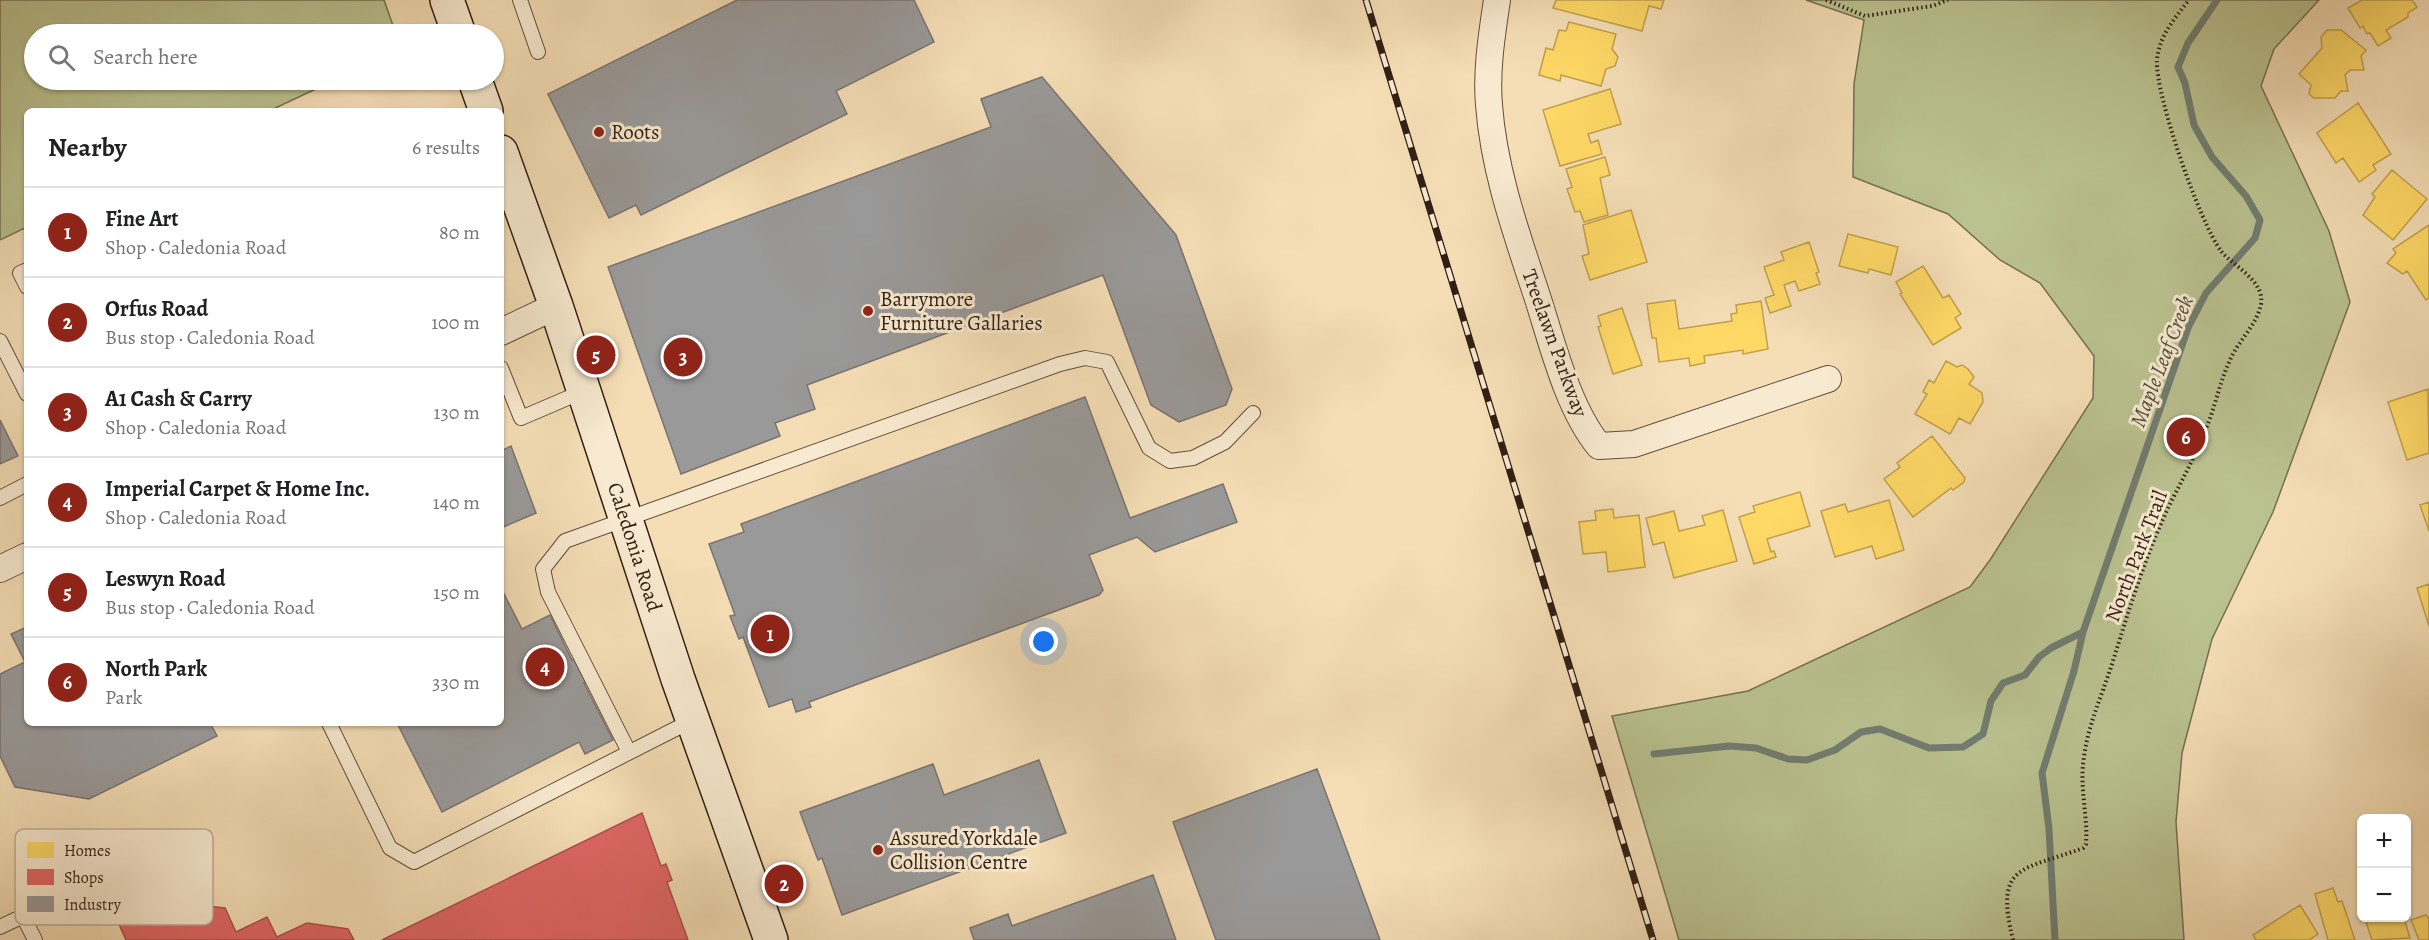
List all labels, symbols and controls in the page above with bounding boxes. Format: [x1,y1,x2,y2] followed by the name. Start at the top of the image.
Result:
[24,24,504,90] search box
[45,41,78,74] icon: search
[93,42,198,72] text: Search here
[611,118,660,146] place label: Roots
[592,125,606,139] marker: Roots
[48,130,127,165] text: Nearby
[412,134,480,161] text: 6 results
[105,204,179,234] text: Fine Art
[64,219,71,246] text: 1
[439,219,480,246] text: 80 m
[105,234,286,261] text: Shop · Caledonia Road
[1515,265,1595,421] street label: Treelawn Parkway
[880,285,1043,337] place label: Barrymore Furniture Gallaries
[2123,291,2201,432] water label: Maple Leaf Creek
[105,294,208,324] text: Orfus Road
[861,304,875,318] marker: Barrymore Furniture Gallaries
[63,309,72,336] text: 2
[431,309,480,336] text: 100 m
[105,324,315,351] text: Bus stop · Caledonia Road
[576,332,616,378] pin: 5
[664,334,702,380] pin: 3
[105,384,252,414] text: A1 Cash & Carry
[63,399,72,426] text: 3
[434,399,480,426] text: 130 m
[105,414,286,441] text: Shop · Caledonia Road
[2166,414,2206,460] pin: 6
[105,474,370,504] text: Imperial Carpet & Home Inc.
[601,479,669,616] street label: Caledonia Road
[2098,486,2174,626] street label: North Park Trail
[63,489,72,516] text: 4
[433,489,480,516] text: 140 m
[105,504,286,531] text: Shop · Caledonia Road
[105,564,226,594] text: Leswyn Road
[63,579,72,606] text: 5
[433,579,480,606] text: 150 m
[105,594,315,621] text: Bus stop · Caledonia Road
[750,612,790,656] pin: 1
[1029,627,1058,656] your location
[526,644,564,690] pin: 4
[105,654,207,684] text: North Park
[63,669,72,696] text: 6
[432,669,480,696] text: 330 m
[105,684,143,711] text: Park
[2357,814,2411,922] map controls
[2357,814,2411,868] button: +
[889,824,1038,876] place label: Assured Yorkdale Collision Centre
[15,829,213,925] legend
[64,840,111,862] text: Homes
[871,843,885,857] marker: Assured Yorkdale Collision Centre
[764,862,804,906] pin: 2
[64,867,104,889] text: Shops
[2357,868,2411,922] button: −
[64,894,122,916] text: Industry

